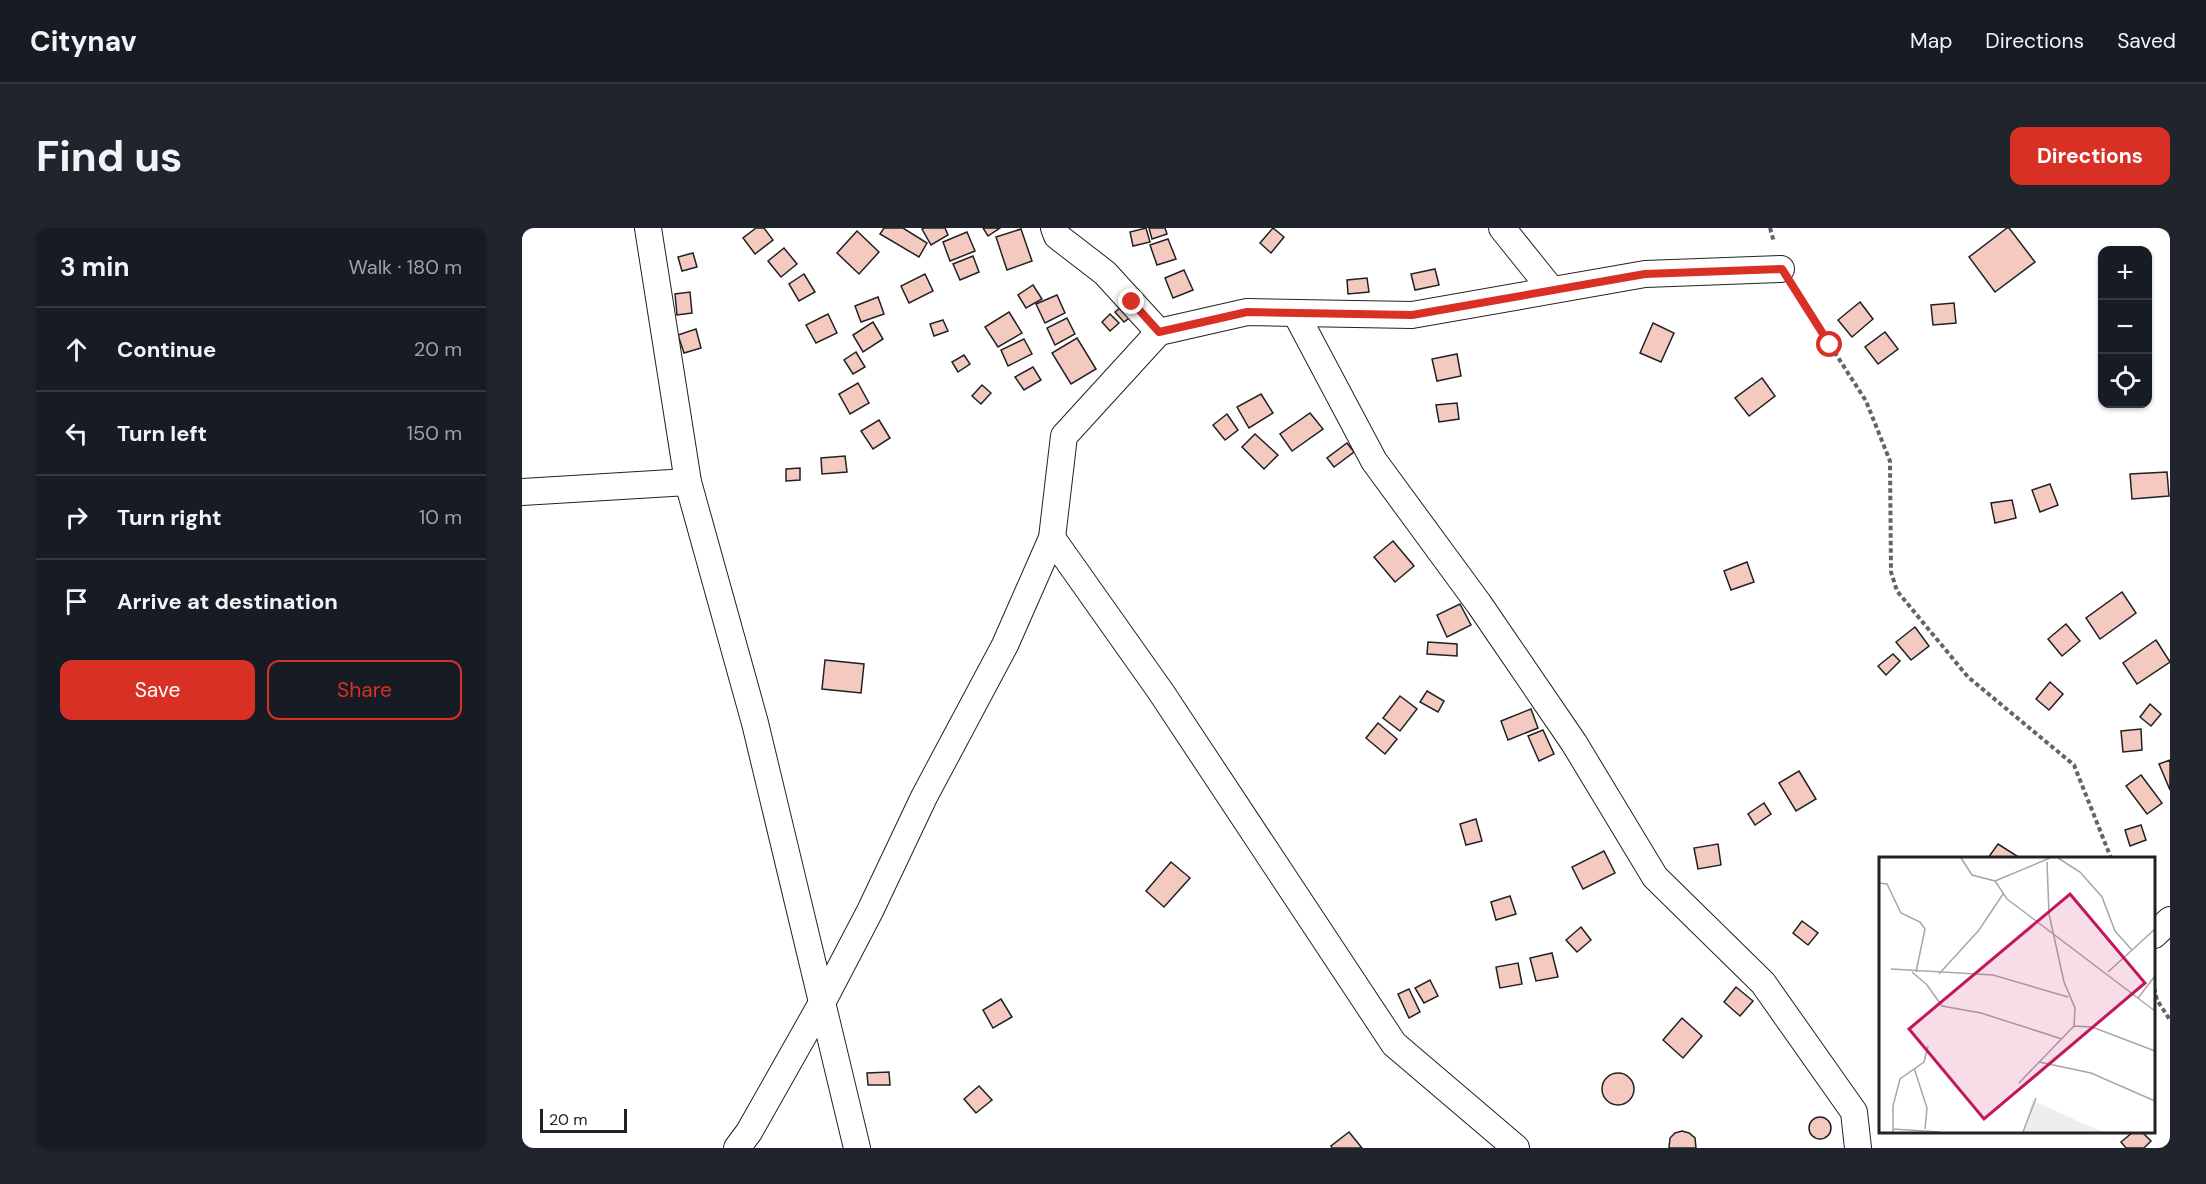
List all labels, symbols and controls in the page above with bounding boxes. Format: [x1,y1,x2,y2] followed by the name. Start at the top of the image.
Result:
[30,23,136,60] text: Citynav
[1910,27,1952,55] text: Map
[1985,27,2084,55] text: Directions
[2117,27,2176,55] text: Saved
[2010,127,2170,185] button: Directions
[36,129,182,184] text: Find us
[2098,246,2152,408] map controls
[2098,246,2152,300] button: +
[60,250,129,284] text: 3 min
[348,254,462,280] text: Walk · 180 m
[1118,288,1144,314] route end
[2098,300,2152,354] button: −
[1816,331,1842,357] route start
[60,333,93,366] icon: ahead
[117,335,216,364] text: Continue
[414,336,462,362] text: 20 m
[2098,354,2152,408] button: locate
[60,417,93,450] icon: left
[117,419,207,448] text: Turn left
[407,420,462,446] text: 150 m
[60,501,93,534] icon: right
[117,503,222,532] text: Turn right
[419,504,462,530] text: 10 m
[60,585,93,618] icon: arrive
[117,587,338,616] text: Arrive at destination
[60,660,255,720] button: Save
[267,660,462,720] button: Share
[1879,857,2155,1133] inset map
[540,1106,627,1134] scale bar
[549,1109,588,1130] text: 20 m

